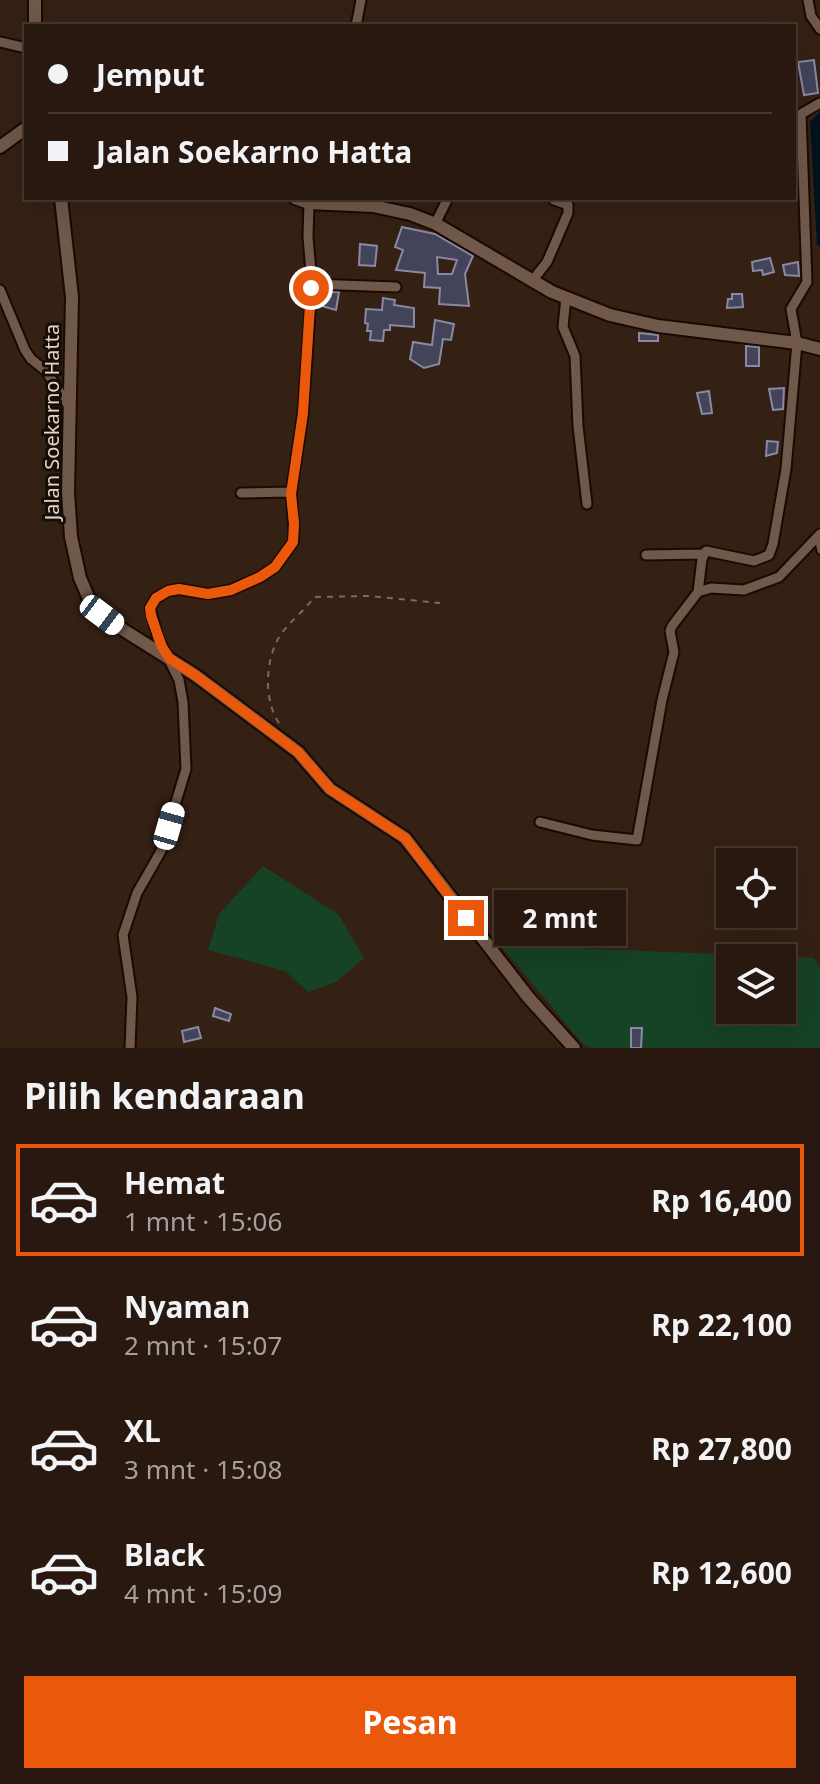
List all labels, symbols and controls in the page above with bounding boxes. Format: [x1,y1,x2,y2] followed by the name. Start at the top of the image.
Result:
[96,54,205,95] text: Jemput
[96,131,412,172] text: Jalan Soekarno Hatta
[293,270,329,306] route start
[38,324,65,522] street label: Jalan Soekarno Hatta
[76,591,128,639] car
[151,800,187,852] car
[716,848,796,1024] map controls
[716,848,796,928] button: locate
[494,890,626,946] callout: 2 mnt
[448,900,484,936] route end
[522,900,598,936] text: 2 mnt
[716,944,796,1024] button: layers
[24,1071,305,1120] text: Pilih kendaraan
[124,1162,225,1203] text: Hemat
[28,1164,100,1236] icon: car
[651,1180,792,1221] text: Rp 16,400
[124,1203,282,1239] text: 1 mnt · 15:06
[124,1286,250,1327] text: Nyaman
[28,1288,100,1360] icon: car
[651,1304,792,1345] text: Rp 22,100
[124,1327,282,1363] text: 2 mnt · 15:07
[124,1410,161,1451] text: XL
[28,1412,100,1484] icon: car
[651,1428,792,1469] text: Rp 27,800
[124,1451,282,1487] text: 3 mnt · 15:08
[124,1534,205,1575] text: Black
[28,1536,100,1608] icon: car
[651,1552,792,1593] text: Rp 12,600
[124,1575,282,1611] text: 4 mnt · 15:09
[24,1676,796,1768] button: Pesan

